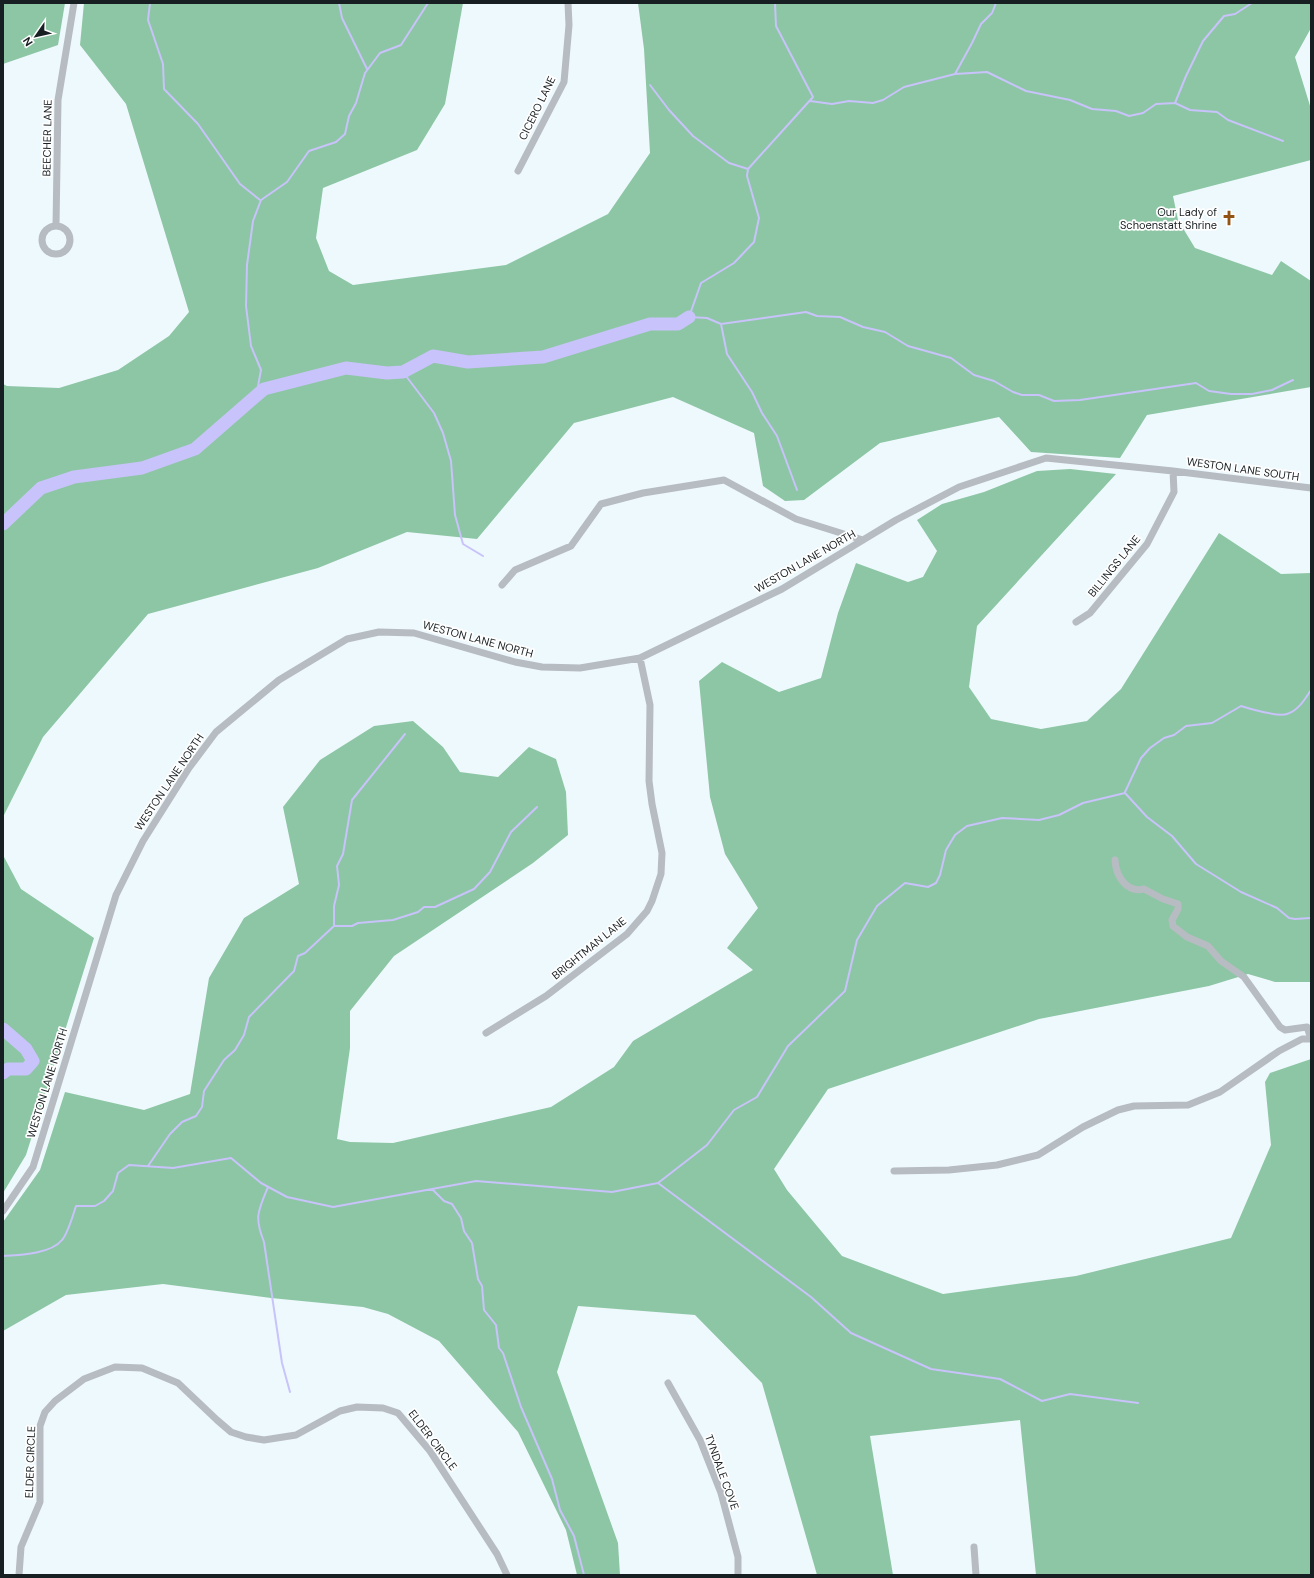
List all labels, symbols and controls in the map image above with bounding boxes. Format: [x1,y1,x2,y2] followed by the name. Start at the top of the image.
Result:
[16,16,56,56] north arrow
[20,34,36,49] text: N
[515,74,559,142] street label: CICERO LANE
[39,99,55,177] street label: BEECHER LANE
[1120,205,1217,232] place label: Our Lady of Schoenstatt Shrine
[1220,209,1238,227] church icon: Our Lady of Schoenstatt Shrine
[1186,454,1300,484] street label: WESTON LANE SOUTH
[752,526,858,596] street label: WESTON LANE NORTH
[1085,532,1143,600] street label: BILLINGS LANE
[421,617,535,661] street label: WESTON LANE NORTH
[131,731,207,833] street label: WESTON LANE NORTH
[549,914,629,982] street label: BRIGHTMAN LANE
[24,1026,70,1140] street label: WESTON LANE NORTH
[406,1407,460,1473] street label: ELDER CIRCLE
[22,1426,38,1498] street label: ELDER CIRCLE
[702,1432,742,1512] street label: TYNDALE COVE

